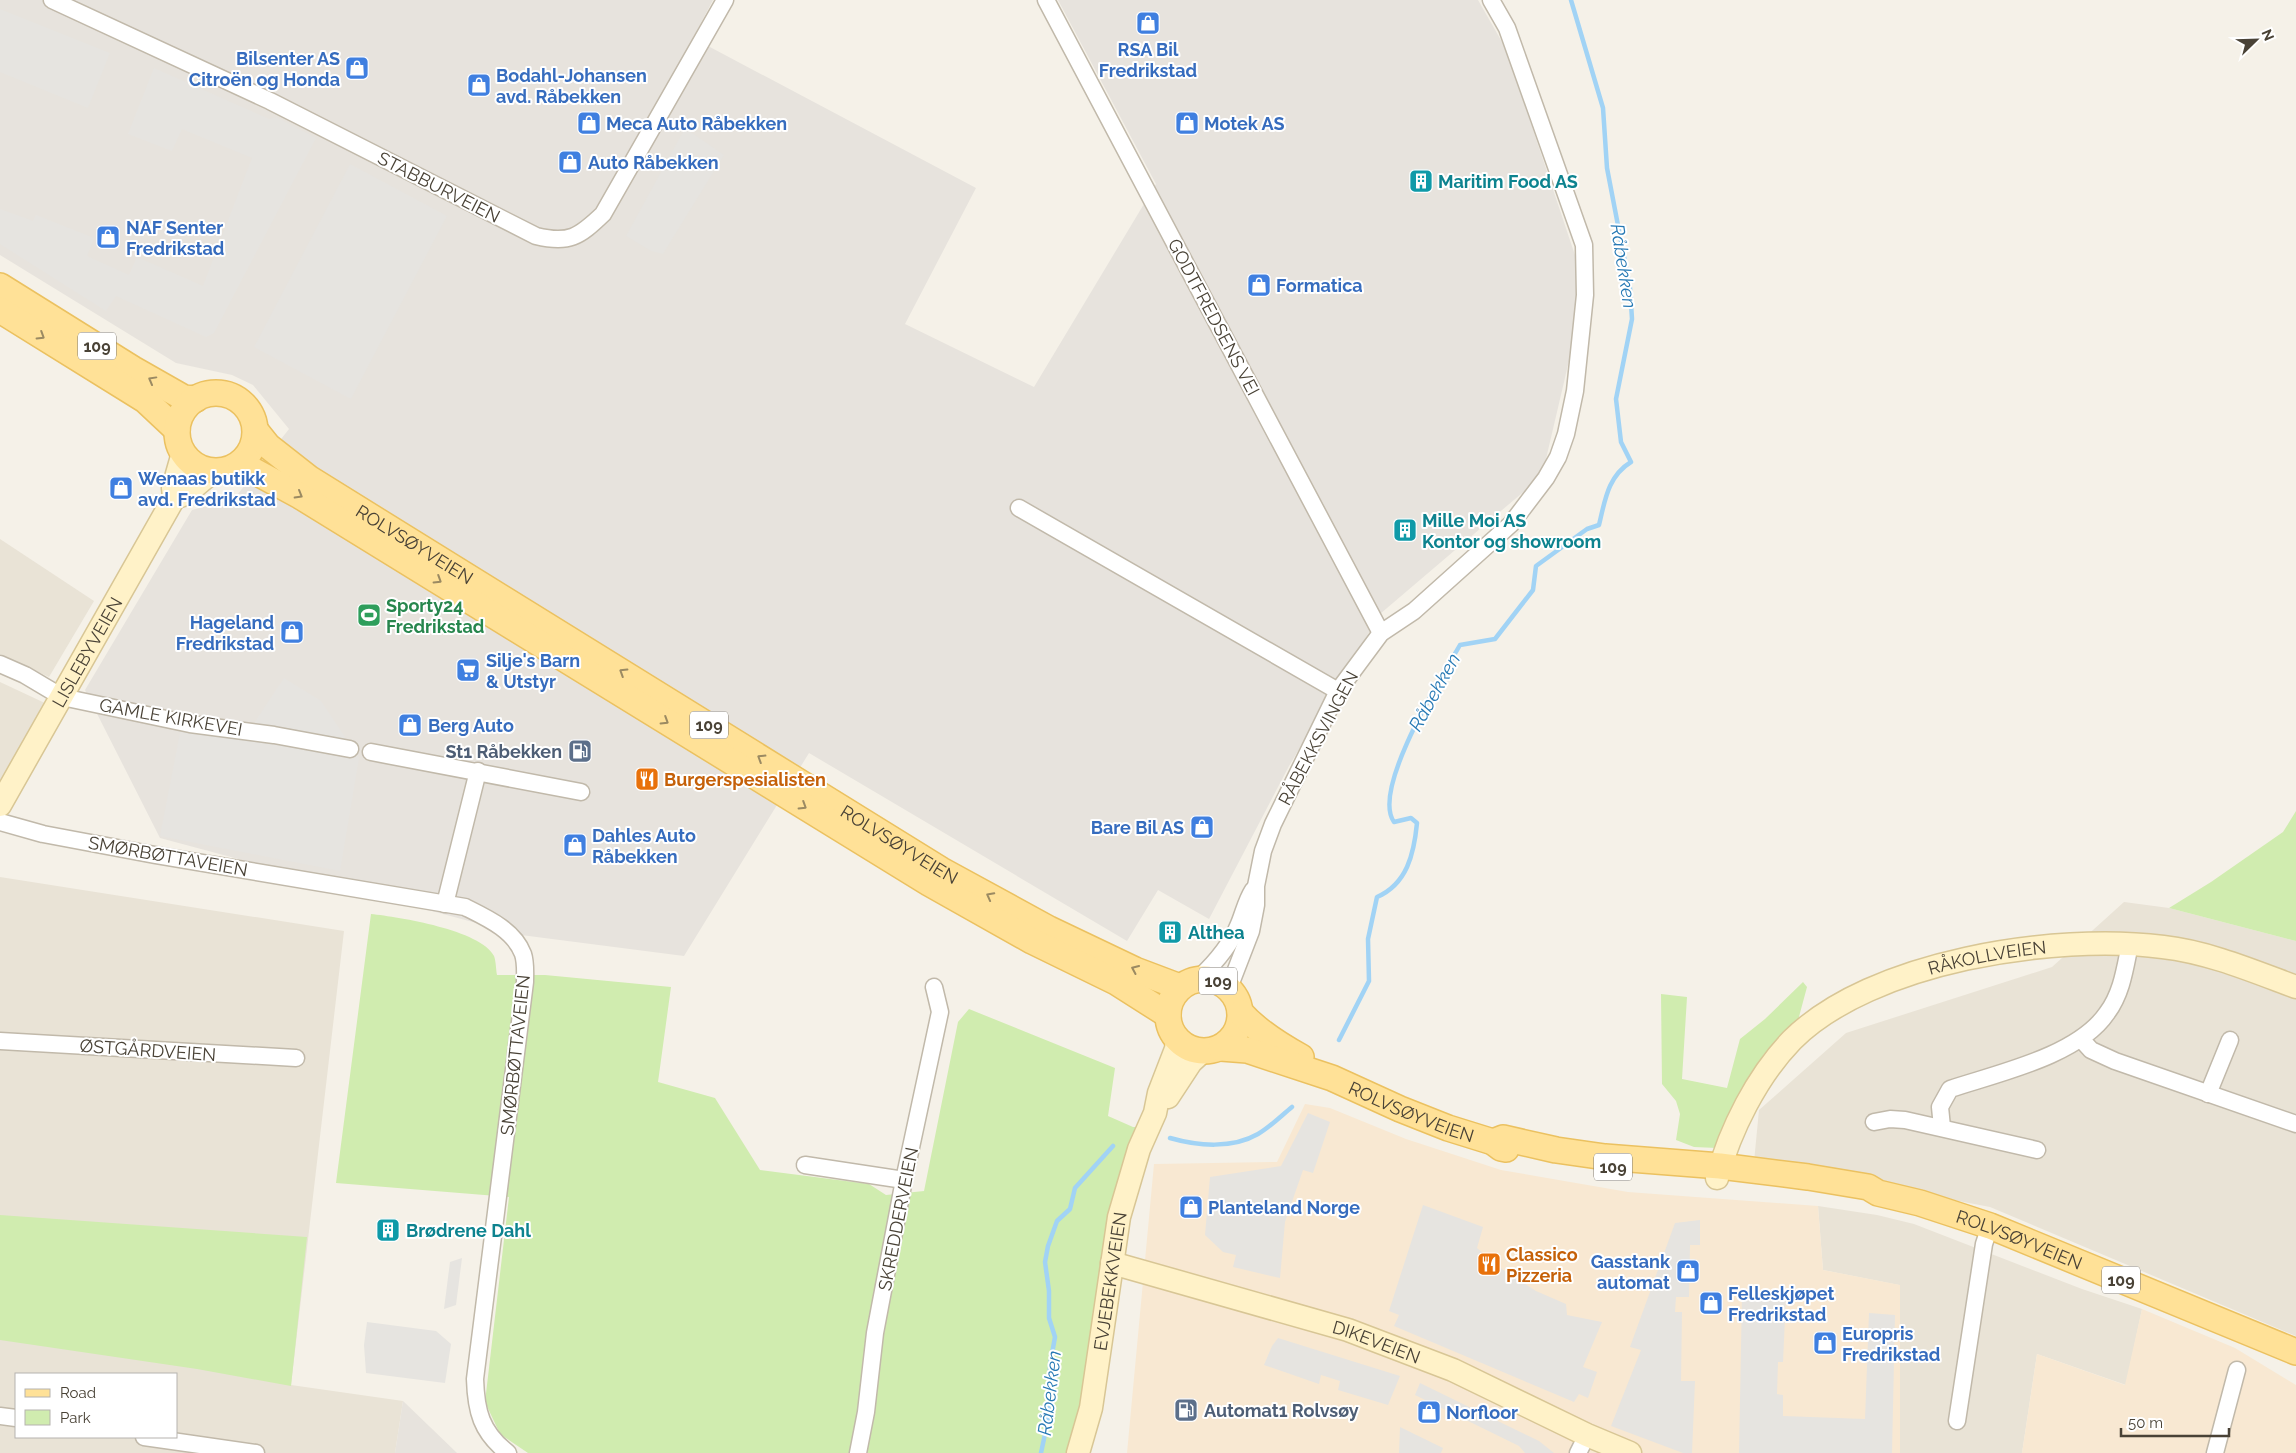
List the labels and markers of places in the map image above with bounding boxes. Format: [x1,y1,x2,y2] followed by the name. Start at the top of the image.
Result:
[1135,10,1161,36] shop icon: RSA Bil Fredrikstad
[1099,39,1197,81] place label: RSA Bil Fredrikstad
[189,48,340,90] place label: Bilsenter AS Citroën og Honda
[344,55,370,81] shop icon: Bilsenter AS Citroën og Honda
[496,65,647,107] place label: Bodahl-Johansen avd. Råbekken
[466,72,492,98] shop icon: Bodahl-Johansen avd. Råbekken
[576,110,602,136] shop icon: Meca Auto Råbekken
[1174,110,1200,136] shop icon: Motek AS
[606,113,787,134] place label: Meca Auto Råbekken
[1204,113,1285,134] place label: Motek AS
[557,149,583,175] shop icon: Auto Råbekken
[588,152,719,173] place label: Auto Råbekken
[1408,168,1434,194] building icon: Maritim Food AS
[1438,171,1578,192] place label: Maritim Food AS
[126,217,224,259] place label: NAF Senter Fredrikstad
[95,224,121,250] shop icon: NAF Senter Fredrikstad
[1246,272,1272,298] shop icon: Formatica
[1276,275,1363,296] place label: Formatica
[138,468,276,510] place label: Wenaas butikk avd. Fredrikstad
[108,475,134,501] shop icon: Wenaas butikk avd. Fredrikstad
[1422,510,1601,552] place label: Mille Moi AS Kontor og showroom
[1392,517,1418,543] building icon: Mille Moi AS Kontor og showroom
[386,595,484,637] place label: Sporty24 Fredrikstad
[356,602,382,628] sports icon: Sporty24 Fredrikstad
[176,612,274,654] place label: Hageland Fredrikstad
[279,619,305,645] shop icon: Hageland Fredrikstad
[486,650,580,692] place label: Silje's Barn & Utstyr
[455,657,481,683] supermarket icon: Silje's Barn & Utstyr
[397,712,423,738] shop icon: Berg Auto
[428,715,514,736] place label: Berg Auto
[567,738,593,764] fuel station icon: St1 Råbekken
[445,741,562,762] place label: St1 Råbekken
[634,766,660,792] restaurant icon: Burgerspesialisten
[664,769,826,790] place label: Burgerspesialisten
[1189,814,1215,840] shop icon: Bare Bil AS
[1091,817,1184,838] place label: Bare Bil AS
[592,825,696,867] place label: Dahles Auto Råbekken
[562,832,588,858] shop icon: Dahles Auto Råbekken
[1157,919,1183,945] building icon: Althea
[1188,922,1245,943] place label: Althea
[1178,1194,1204,1220] shop icon: Planteland Norge
[1208,1197,1360,1218] place label: Planteland Norge
[375,1217,401,1243] building icon: Brødrene Dahl
[406,1220,531,1241] place label: Brødrene Dahl
[1506,1244,1578,1286] place label: Classico Pizzeria
[1476,1251,1502,1277] restaurant icon: Classico Pizzeria
[1591,1251,1671,1293] place label: Gasstank automat
[1675,1258,1701,1284] shop icon: Gasstank automat
[1728,1283,1834,1325] place label: Felleskjøpet Fredrikstad
[1698,1290,1724,1316] shop icon: Felleskjøpet Fredrikstad
[1842,1323,1940,1365] place label: Europris Fredrikstad
[1812,1330,1838,1356] shop icon: Europris Fredrikstad
[1173,1397,1199,1423] fuel station icon: Automat1 Rolvsøy
[1416,1399,1442,1425] shop icon: Norfloor
[1204,1400,1359,1421] place label: Automat1 Rolvsøy
[1446,1402,1518,1423] place label: Norfloor

